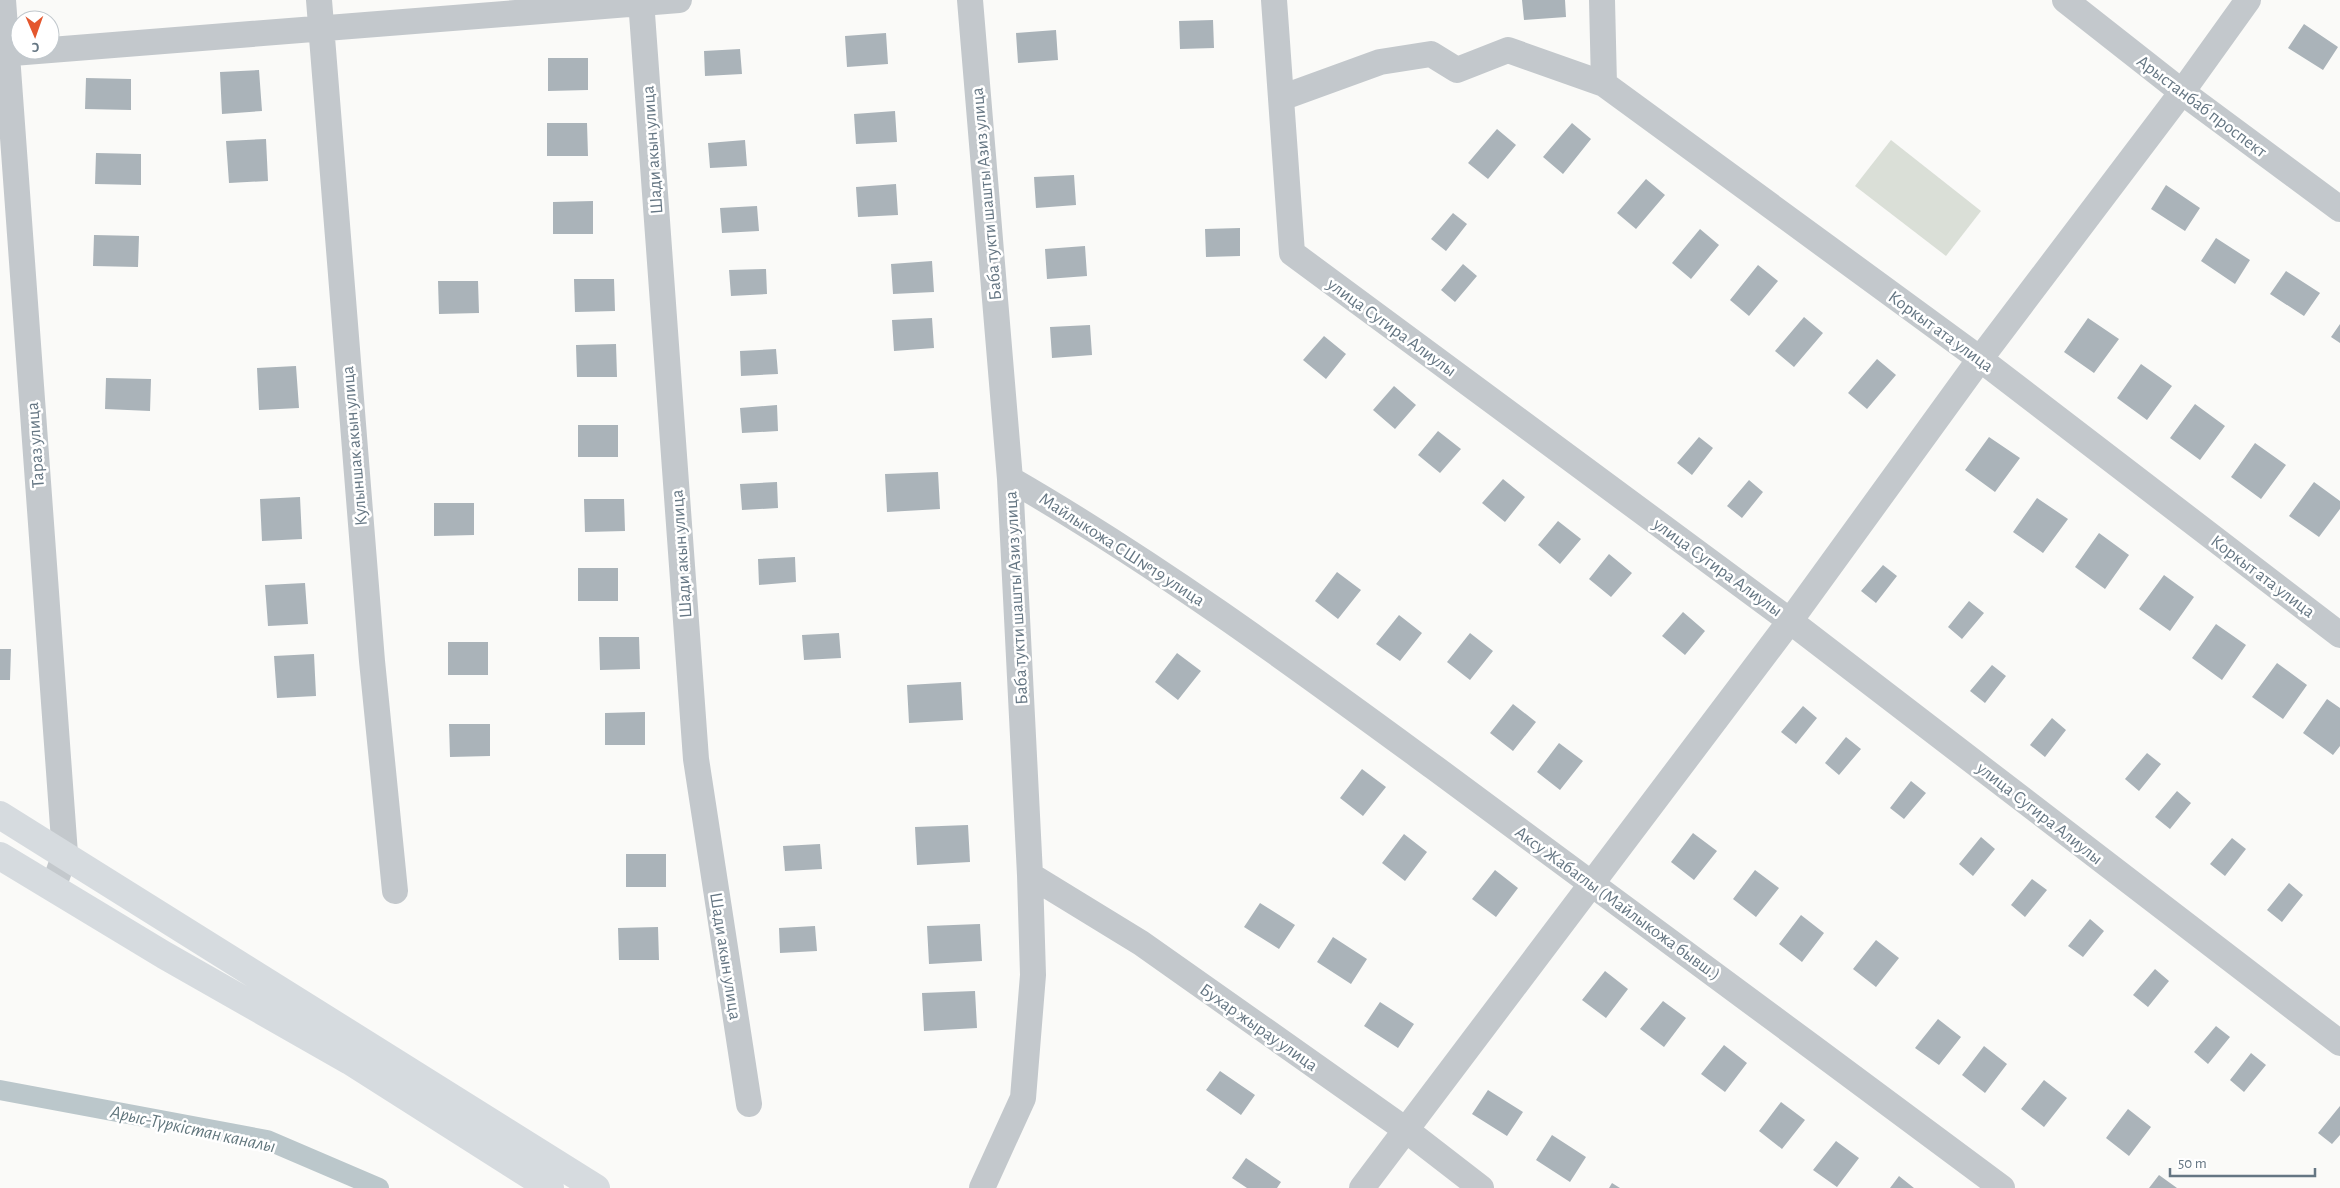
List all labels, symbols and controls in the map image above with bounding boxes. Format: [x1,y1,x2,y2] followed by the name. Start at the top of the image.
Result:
[10,10,60,60] north arrow
[31,40,40,54] text: С
[2133,52,2271,162] street label: Арыстанбаб проспект
[640,85,666,215] street label: Шади акын улица
[968,87,1005,301] street label: Баба тукти шашты Азиз улица
[1323,275,1459,380] street label: улица Сугира Алиулы
[1885,288,1996,376] street label: Коркыт ата улица
[339,365,371,527] street label: Кулыншак акын улица
[24,401,48,488] street label: Тараз улица
[669,489,695,619] street label: Шади акын улица
[1036,490,1207,610] street label: Майлыкожа СШ№19 улица
[1001,491,1032,705] street label: Баба тукти шашты Азиз улица
[1649,515,1785,620] street label: улица Сугира Алиулы
[2207,532,2318,622] street label: Коркыт ата улица
[1972,759,2106,868] street label: улица Сугира Алиулы
[1511,822,1724,984] street label: Аксу Жабаглы (Майлыкожа бывш.)
[706,891,744,1021] street label: Шади акын улица
[1196,980,1321,1075] street label: Бухар жырау улица
[107,1102,277,1156] water label: Арыс-Түркістан каналы
[2170,1146,2315,1178] scale bar
[2178,1156,2207,1171] text: 50 m

